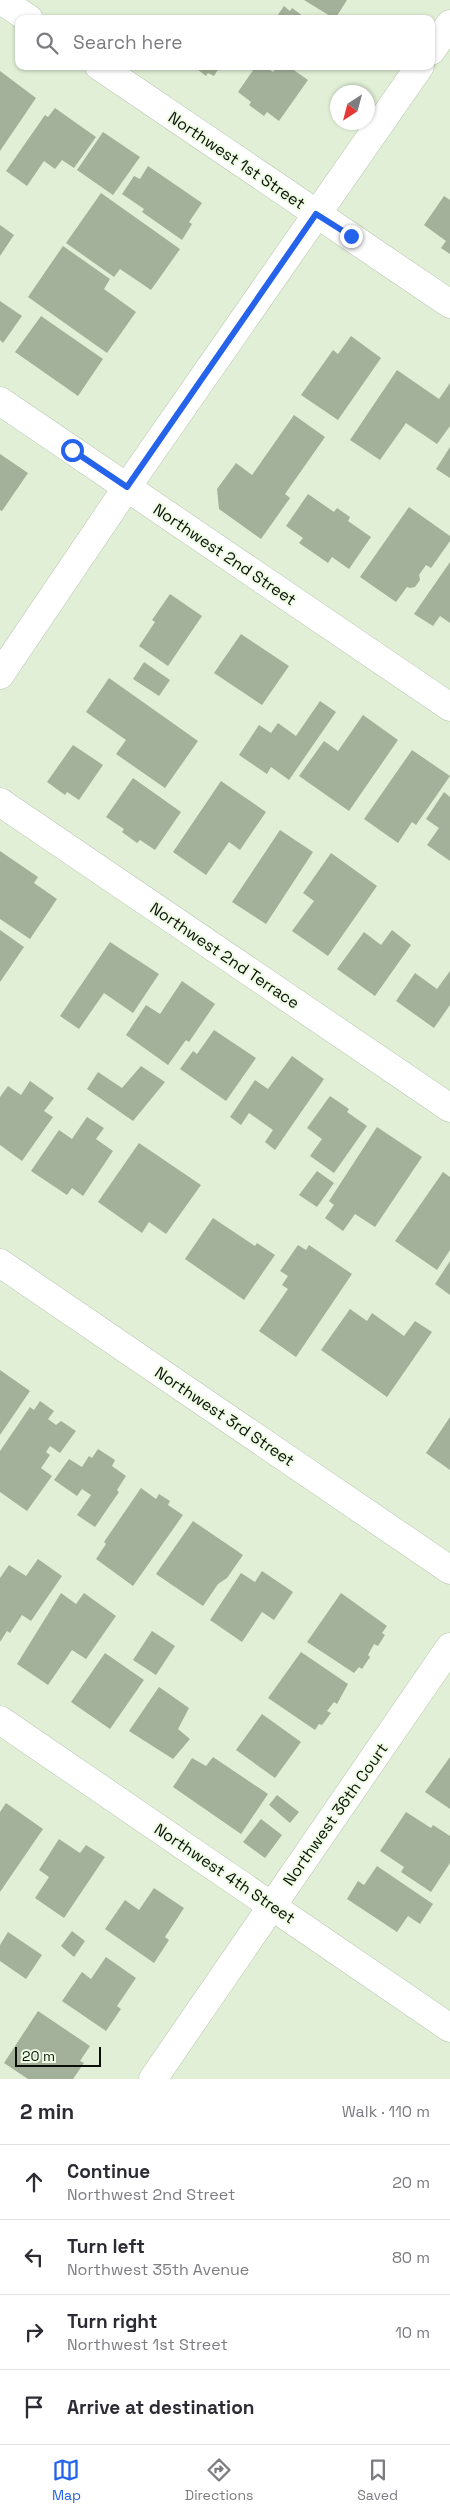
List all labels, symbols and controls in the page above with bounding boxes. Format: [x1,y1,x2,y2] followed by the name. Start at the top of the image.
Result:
[15,15,435,70] search box
[33,29,61,57] icon: search
[73,30,183,55] text: Search here
[330,85,375,130] north arrow
[164,107,309,214] street label: Northwest 1st Street
[340,225,363,248] route end
[61,439,84,462] route start
[149,499,300,610] street label: Northwest 2nd Street
[146,897,304,1013] street label: Northwest 2nd Terrace
[151,1362,299,1471] street label: Northwest 3rd Street
[278,1739,393,1890] street label: Northwest 36th Court
[150,1818,299,1928] street label: Northwest 4th Street
[15,2044,101,2067] scale bar
[22,2047,55,2065] text: 20 m
[20,2098,74,2125] text: 2 min
[342,2101,430,2122] text: Walk · 110 m
[67,2159,150,2184] text: Continue
[20,2168,48,2196] icon: ahead
[392,2172,430,2193] text: 20 m
[67,2184,235,2205] text: Northwest 2nd Street
[67,2234,145,2259] text: Turn left
[20,2243,48,2271] icon: left
[392,2247,430,2268] text: 80 m
[67,2259,249,2280] text: Northwest 35th Avenue
[67,2309,157,2334] text: Turn right
[20,2318,48,2346] icon: right
[395,2322,430,2343] text: 10 m
[67,2334,228,2355] text: Northwest 1st Street
[20,2393,48,2421] icon: arrive
[67,2395,255,2420] text: Arrive at destination
[52,2456,81,2504] tab: Map
[185,2456,253,2504] tab: Directions
[357,2456,398,2504] tab: Saved

